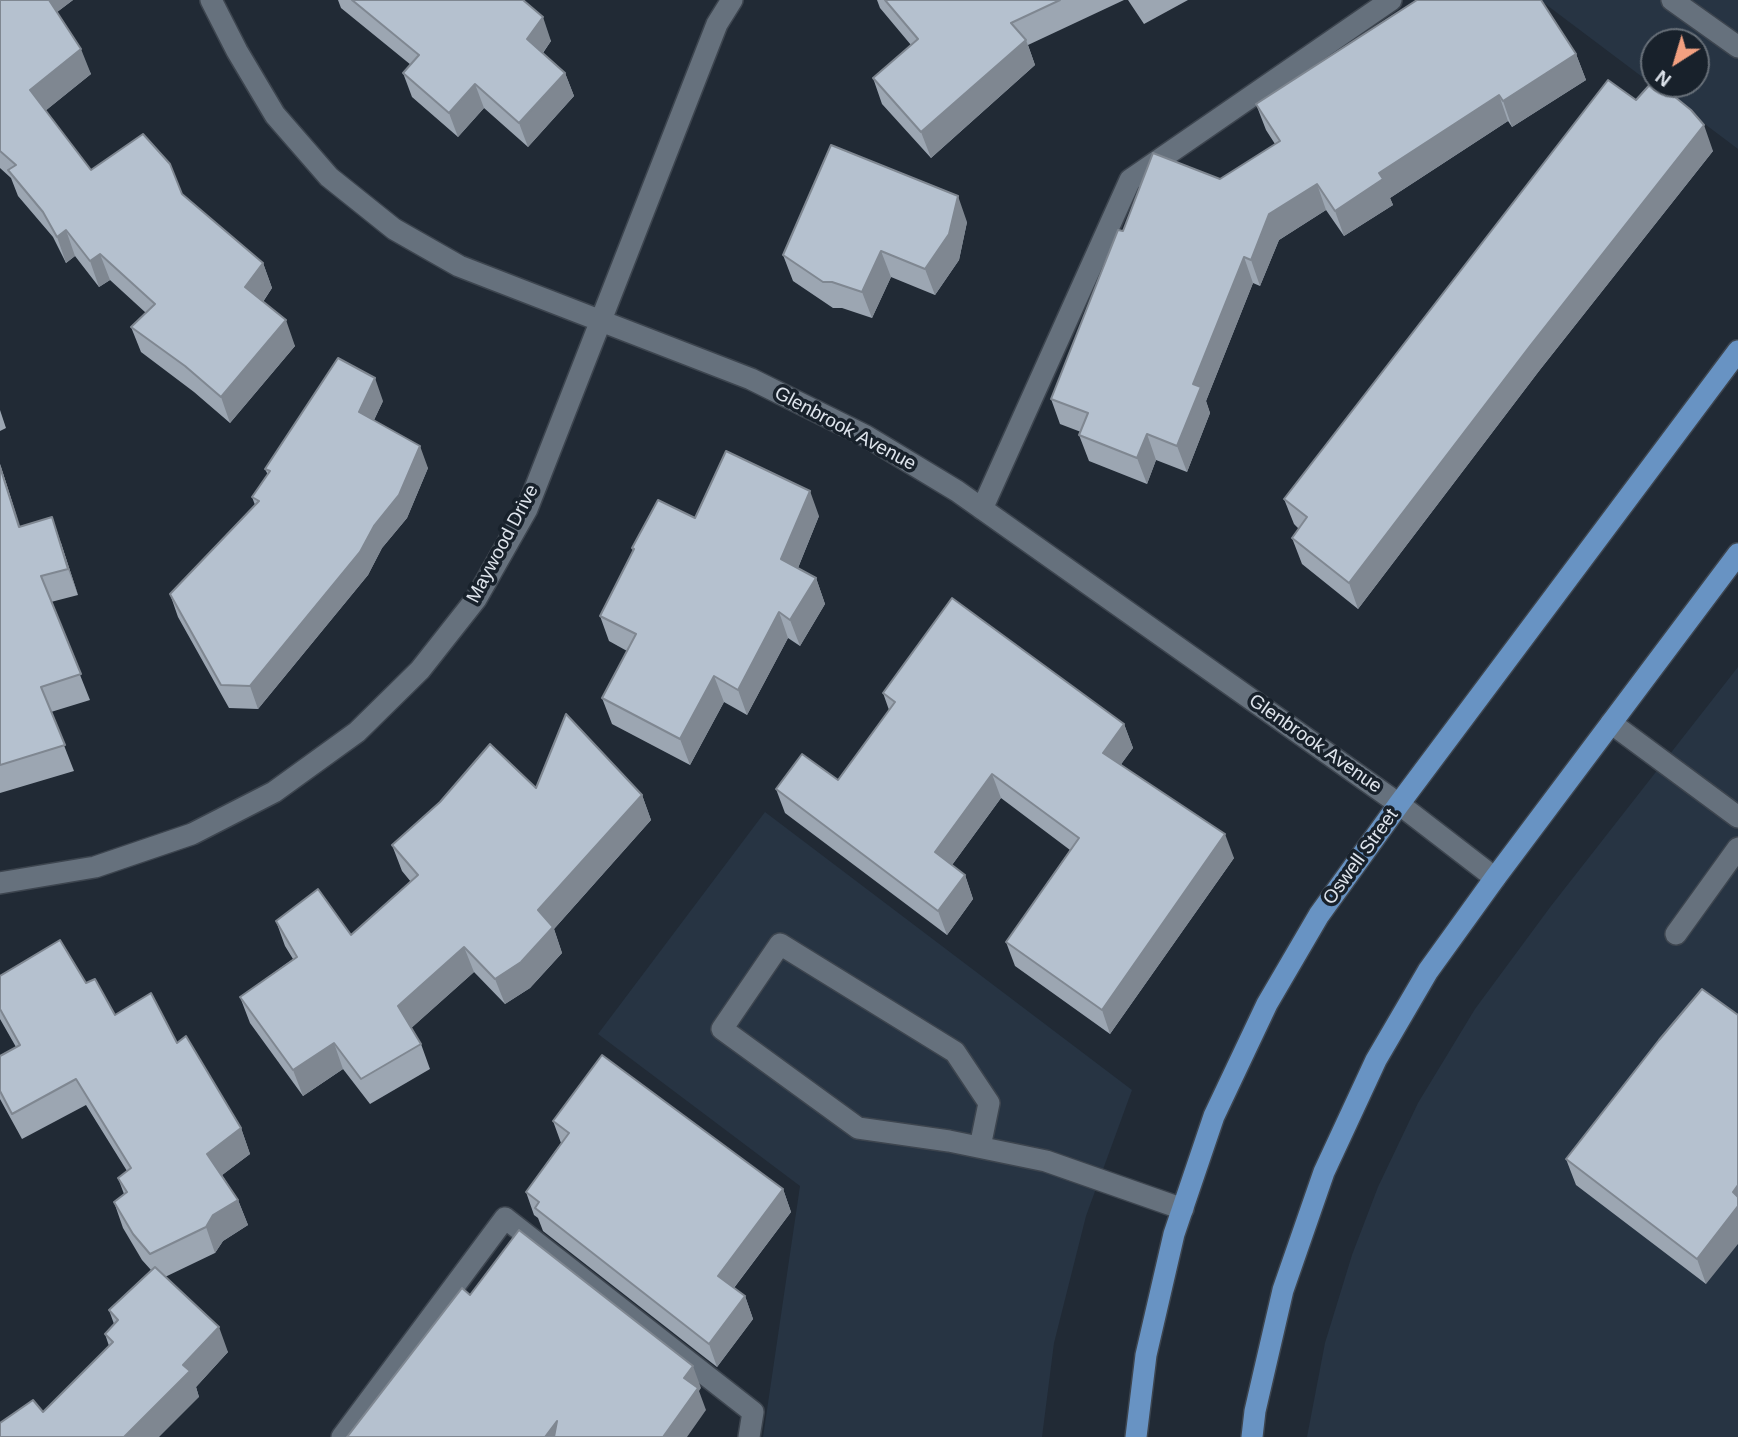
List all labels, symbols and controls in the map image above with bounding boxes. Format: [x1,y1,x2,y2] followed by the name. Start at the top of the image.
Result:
[1640,28,1710,98] north arrow
[1651,66,1675,91] text: N
[770,382,920,476] street label: Glenbrook Avenue
[462,481,544,607] street label: Maywood Drive
[1244,690,1386,798] street label: Glenbrook Avenue
[1319,805,1403,909] street label: Oswell Street

